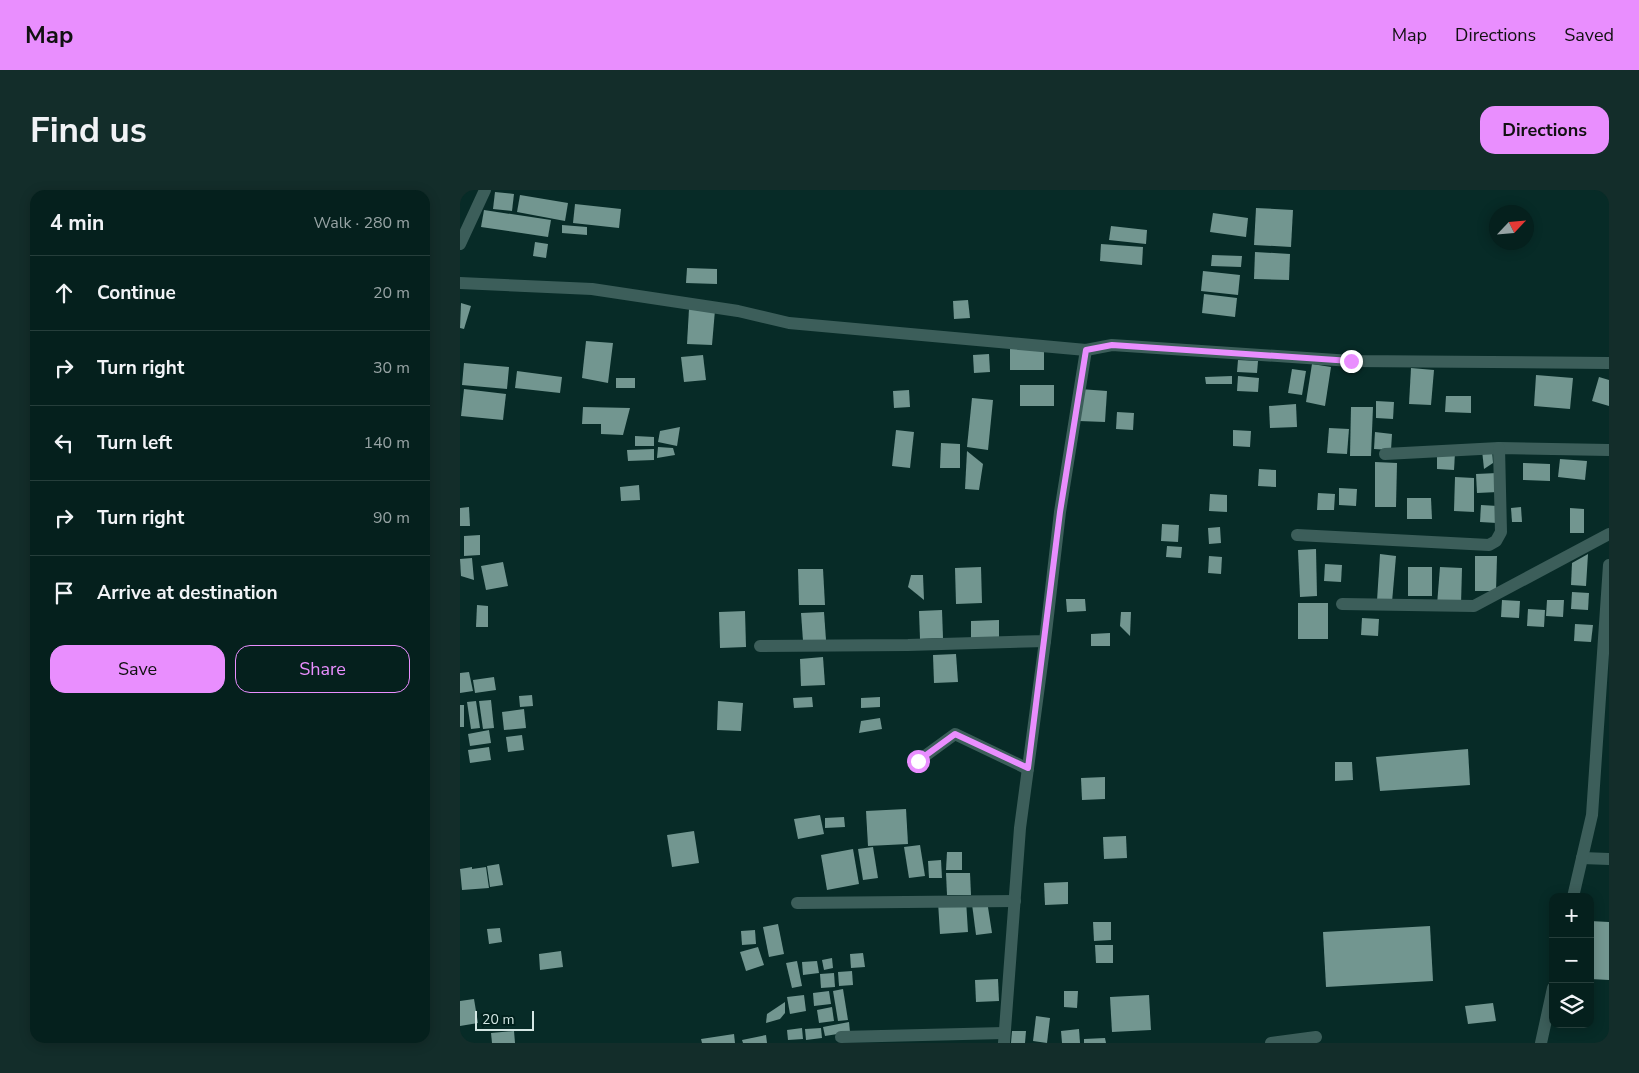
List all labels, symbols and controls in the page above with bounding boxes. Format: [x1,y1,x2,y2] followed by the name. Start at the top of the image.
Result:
[25,19,73,51] text: Map
[1392,23,1427,47] text: Map
[1455,23,1536,47] text: Directions
[1564,23,1614,47] text: Saved
[1480,106,1609,154] button: Directions
[30,107,147,154] text: Find us
[1489,205,1534,250] north arrow
[50,209,104,237] text: 4 min
[314,212,410,234] text: Walk · 280 m
[50,279,78,307] icon: ahead
[97,280,176,306] text: Continue
[373,282,410,304] text: 20 m
[1340,350,1363,373] route end
[50,354,78,382] icon: right
[97,355,184,381] text: Turn right
[373,357,410,379] text: 30 m
[50,429,78,457] icon: left
[97,430,172,456] text: Turn left
[363,432,410,454] text: 140 m
[50,504,78,532] icon: right
[97,505,184,531] text: Turn right
[373,507,410,529] text: 90 m
[50,579,78,607] icon: arrive
[97,580,278,606] text: Arrive at destination
[50,645,225,693] button: Save
[235,645,410,693] button: Share
[907,750,930,773] route start
[1549,893,1594,1028] map controls
[1549,893,1594,938] button: +
[1549,938,1594,983] button: −
[1549,983,1594,1028] button: layers
[475,1008,534,1031] scale bar
[482,1010,514,1029] text: 20 m

